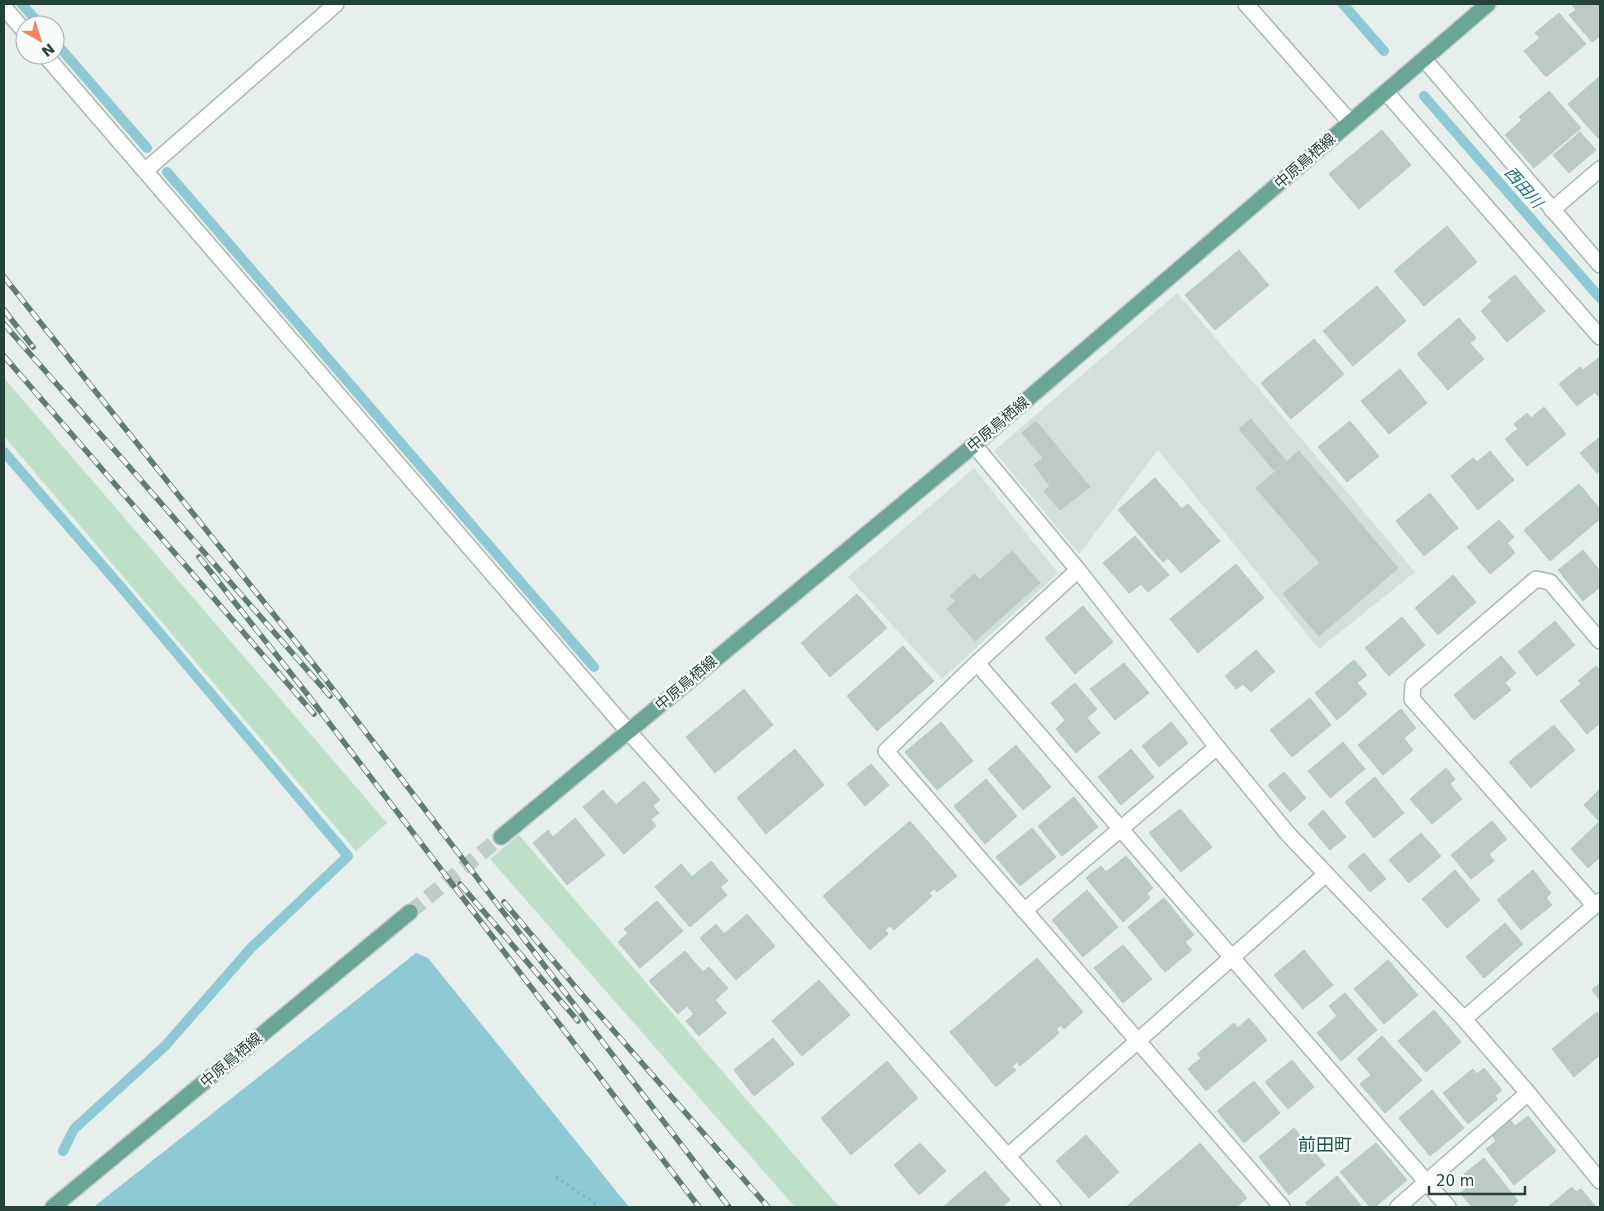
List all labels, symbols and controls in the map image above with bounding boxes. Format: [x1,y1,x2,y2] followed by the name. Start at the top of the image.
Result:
[15,15,65,65] north arrow
[39,40,58,60] text: N
[1271,130,1339,192] street label: 中原鳥栖線
[1501,163,1548,213] water label: 西田川
[963,393,1033,455] street label: 中原鳥栖線
[651,652,721,714] street label: 中原鳥栖線
[196,1029,266,1091] street label: 中原鳥栖線
[1298,1134,1352,1155] district label: 前田町
[1429,1164,1525,1196] scale bar
[1436,1172,1474,1190] text: 20 m

